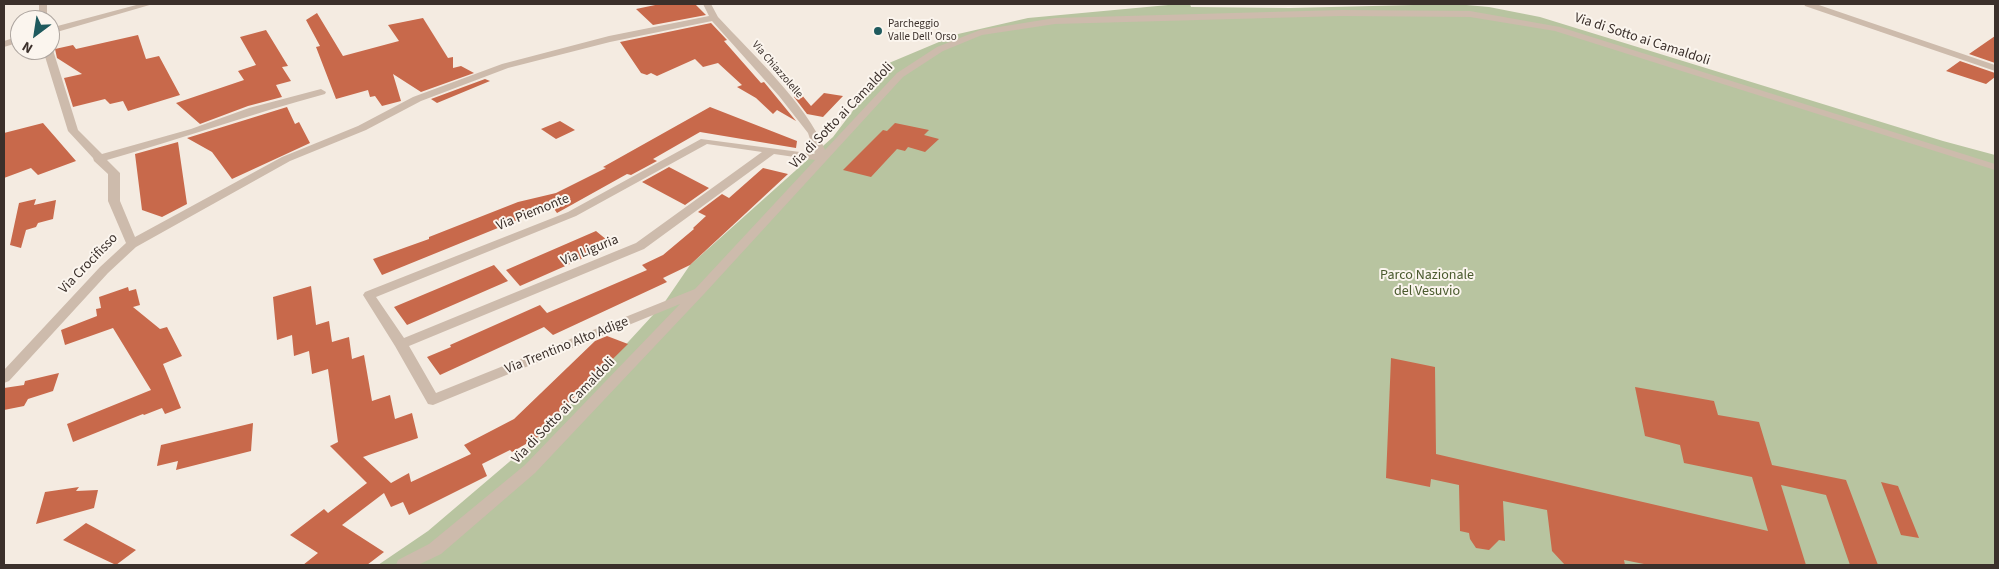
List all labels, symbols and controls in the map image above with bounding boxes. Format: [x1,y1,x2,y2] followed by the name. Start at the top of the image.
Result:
[10,10,60,60] north arrow
[1572,10,1712,70] street label: Via di Sotto ai Camaldoli
[888,18,957,44] place label: Parcheggio Valle Dell' Orso
[872,25,884,37] marker: Parcheggio Valle Dell' Orso
[19,36,37,58] text: N
[749,39,805,101] street label: Via Chiazzolelle
[787,59,897,173] street label: Via di Sotto ai Camaldoli
[494,191,572,235] street label: Via Piemonte
[56,230,122,298] street label: Via Crocifisso
[559,232,621,270] street label: Via Liguria
[1380,268,1474,300] park label: Parco Nazionale del Vesuvio
[503,314,631,378] street label: Via Trentino Alto Adige
[509,354,619,468] street label: Via di Sotto ai Camaldoli

